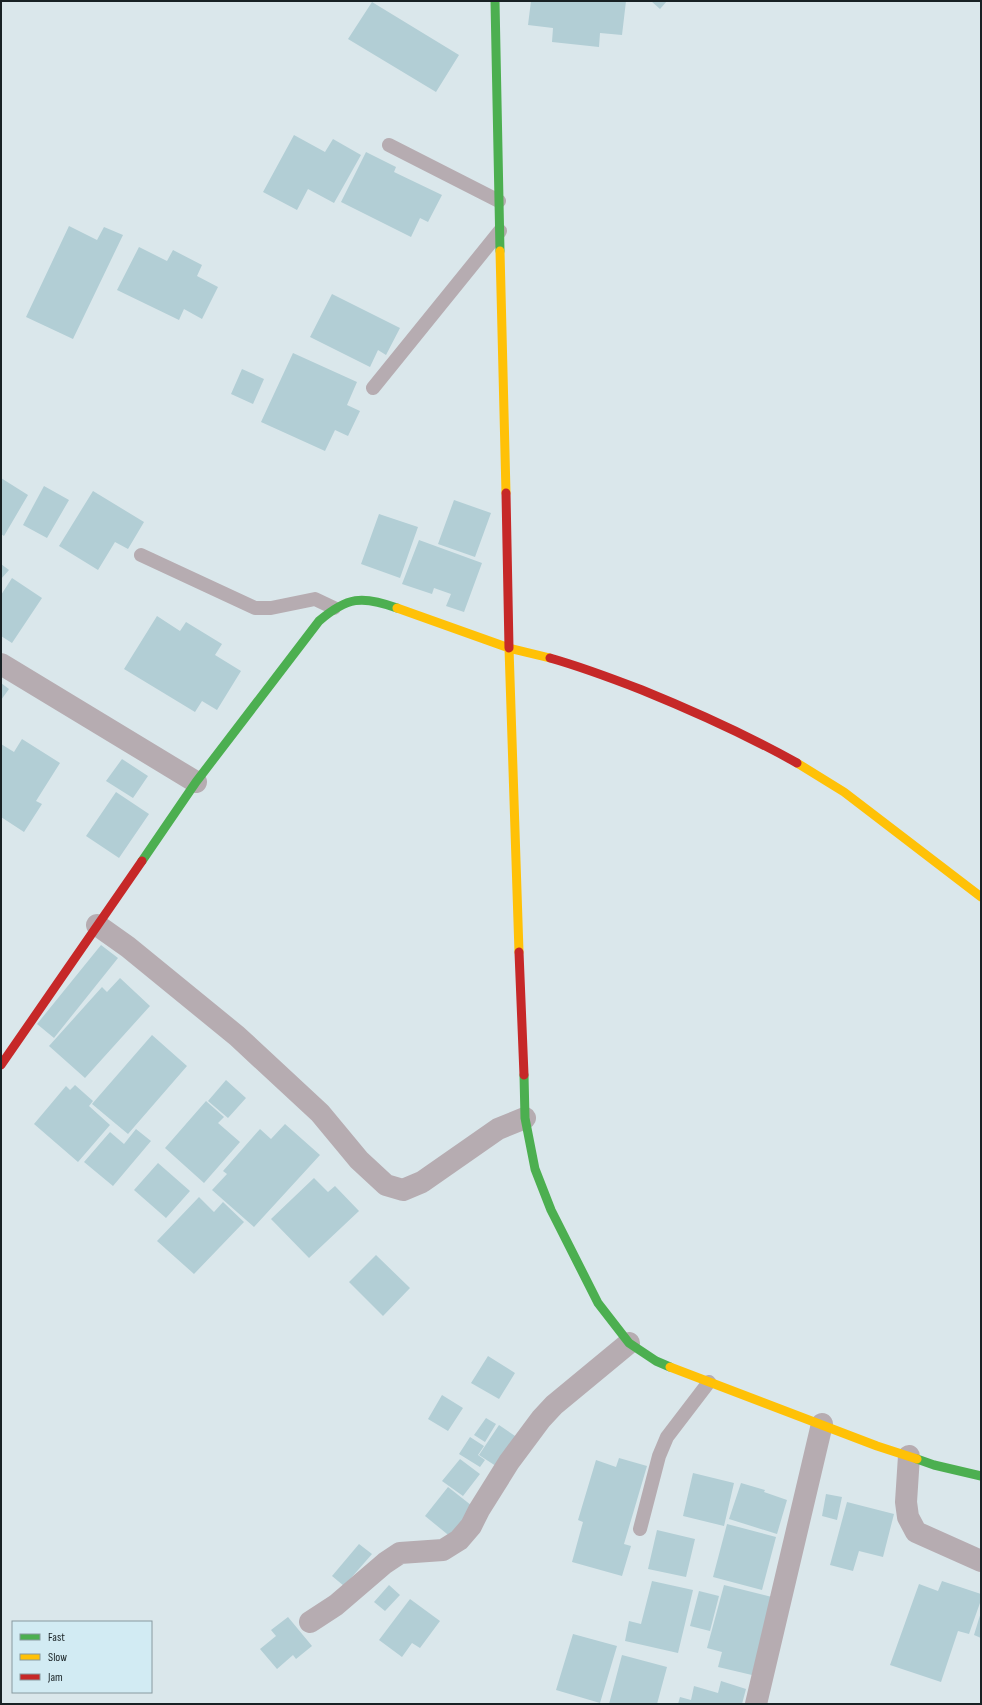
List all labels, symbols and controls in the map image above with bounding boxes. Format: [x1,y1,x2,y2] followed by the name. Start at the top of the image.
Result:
[12,1621,152,1693] legend
[48,1630,65,1645] text: Fast
[48,1650,67,1665] text: Slow
[47,1670,63,1685] text: Jam

